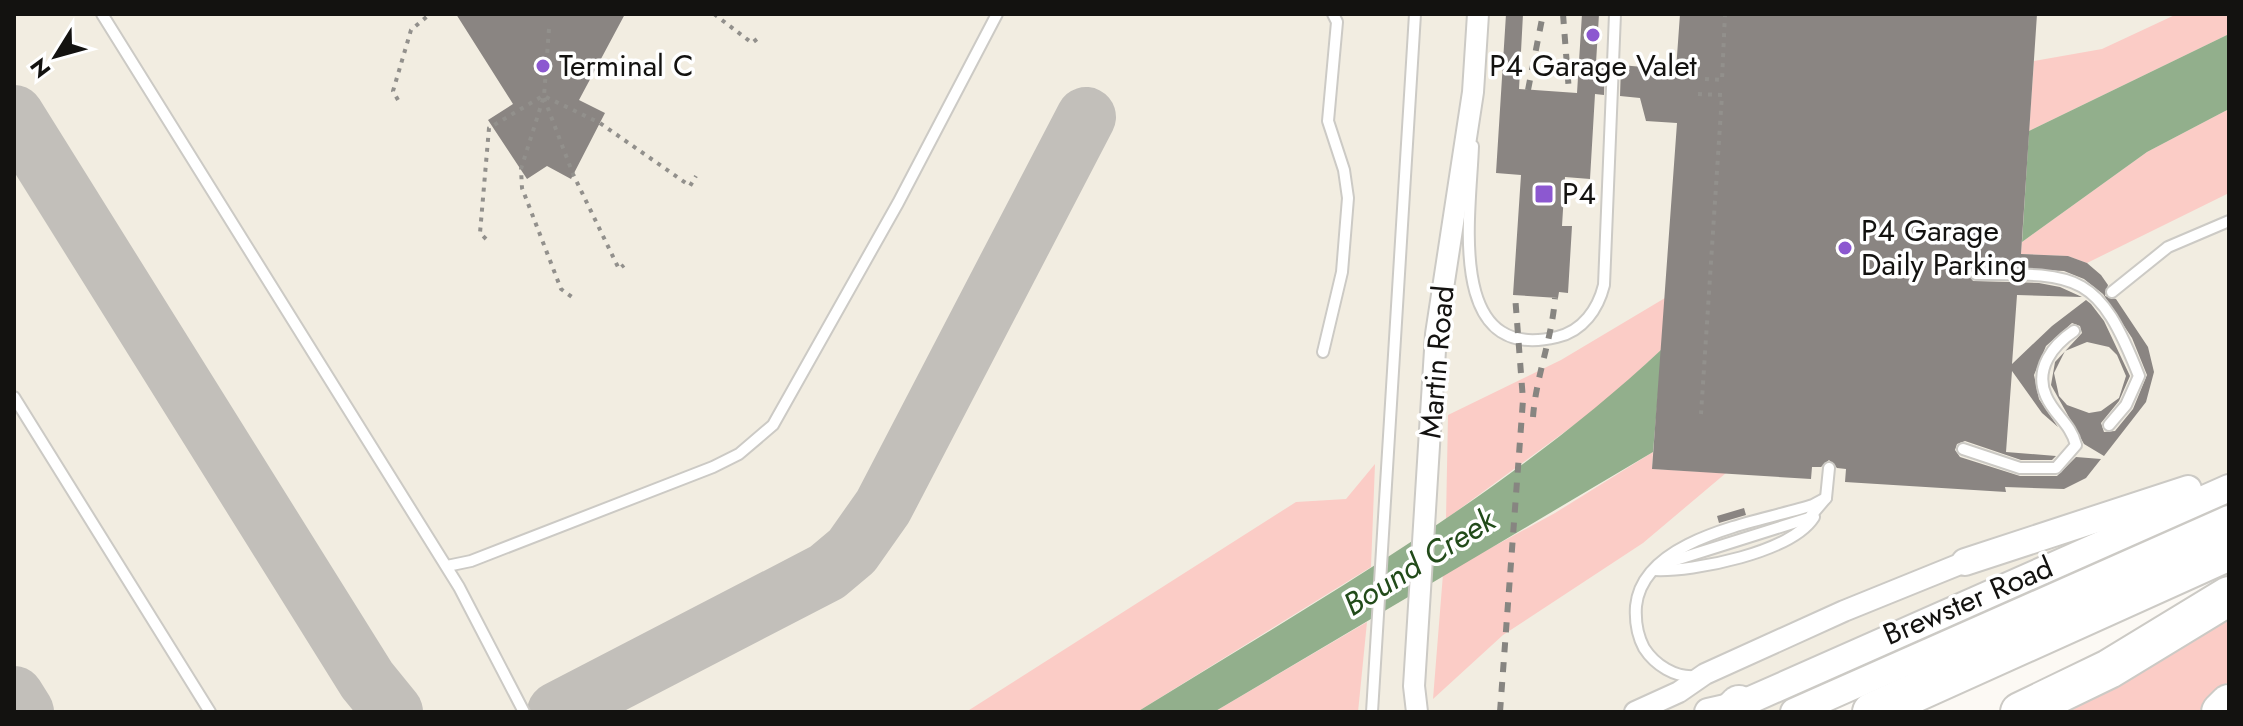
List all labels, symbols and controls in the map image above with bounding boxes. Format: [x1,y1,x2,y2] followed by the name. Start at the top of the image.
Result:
[16,16,96,96] north arrow
[1584,26,1602,44] marker: P4 Garage Valet
[559,44,694,87] place label: Terminal C
[1489,44,1698,87] place label: P4 Garage Valet
[22,51,58,85] text: N
[534,57,552,75] marker: Terminal C
[1562,172,1596,215] place label: P4
[1533,183,1555,205] marker: P4
[1861,209,2027,286] place label: P4 Garage Daily Parking
[1836,239,1854,257] marker: P4 Garage Daily Parking
[1408,284,1465,440] street label: Martin Road
[1334,496,1505,627] water label: Bound Creek
[1876,545,2059,656] street label: Brewster Road

